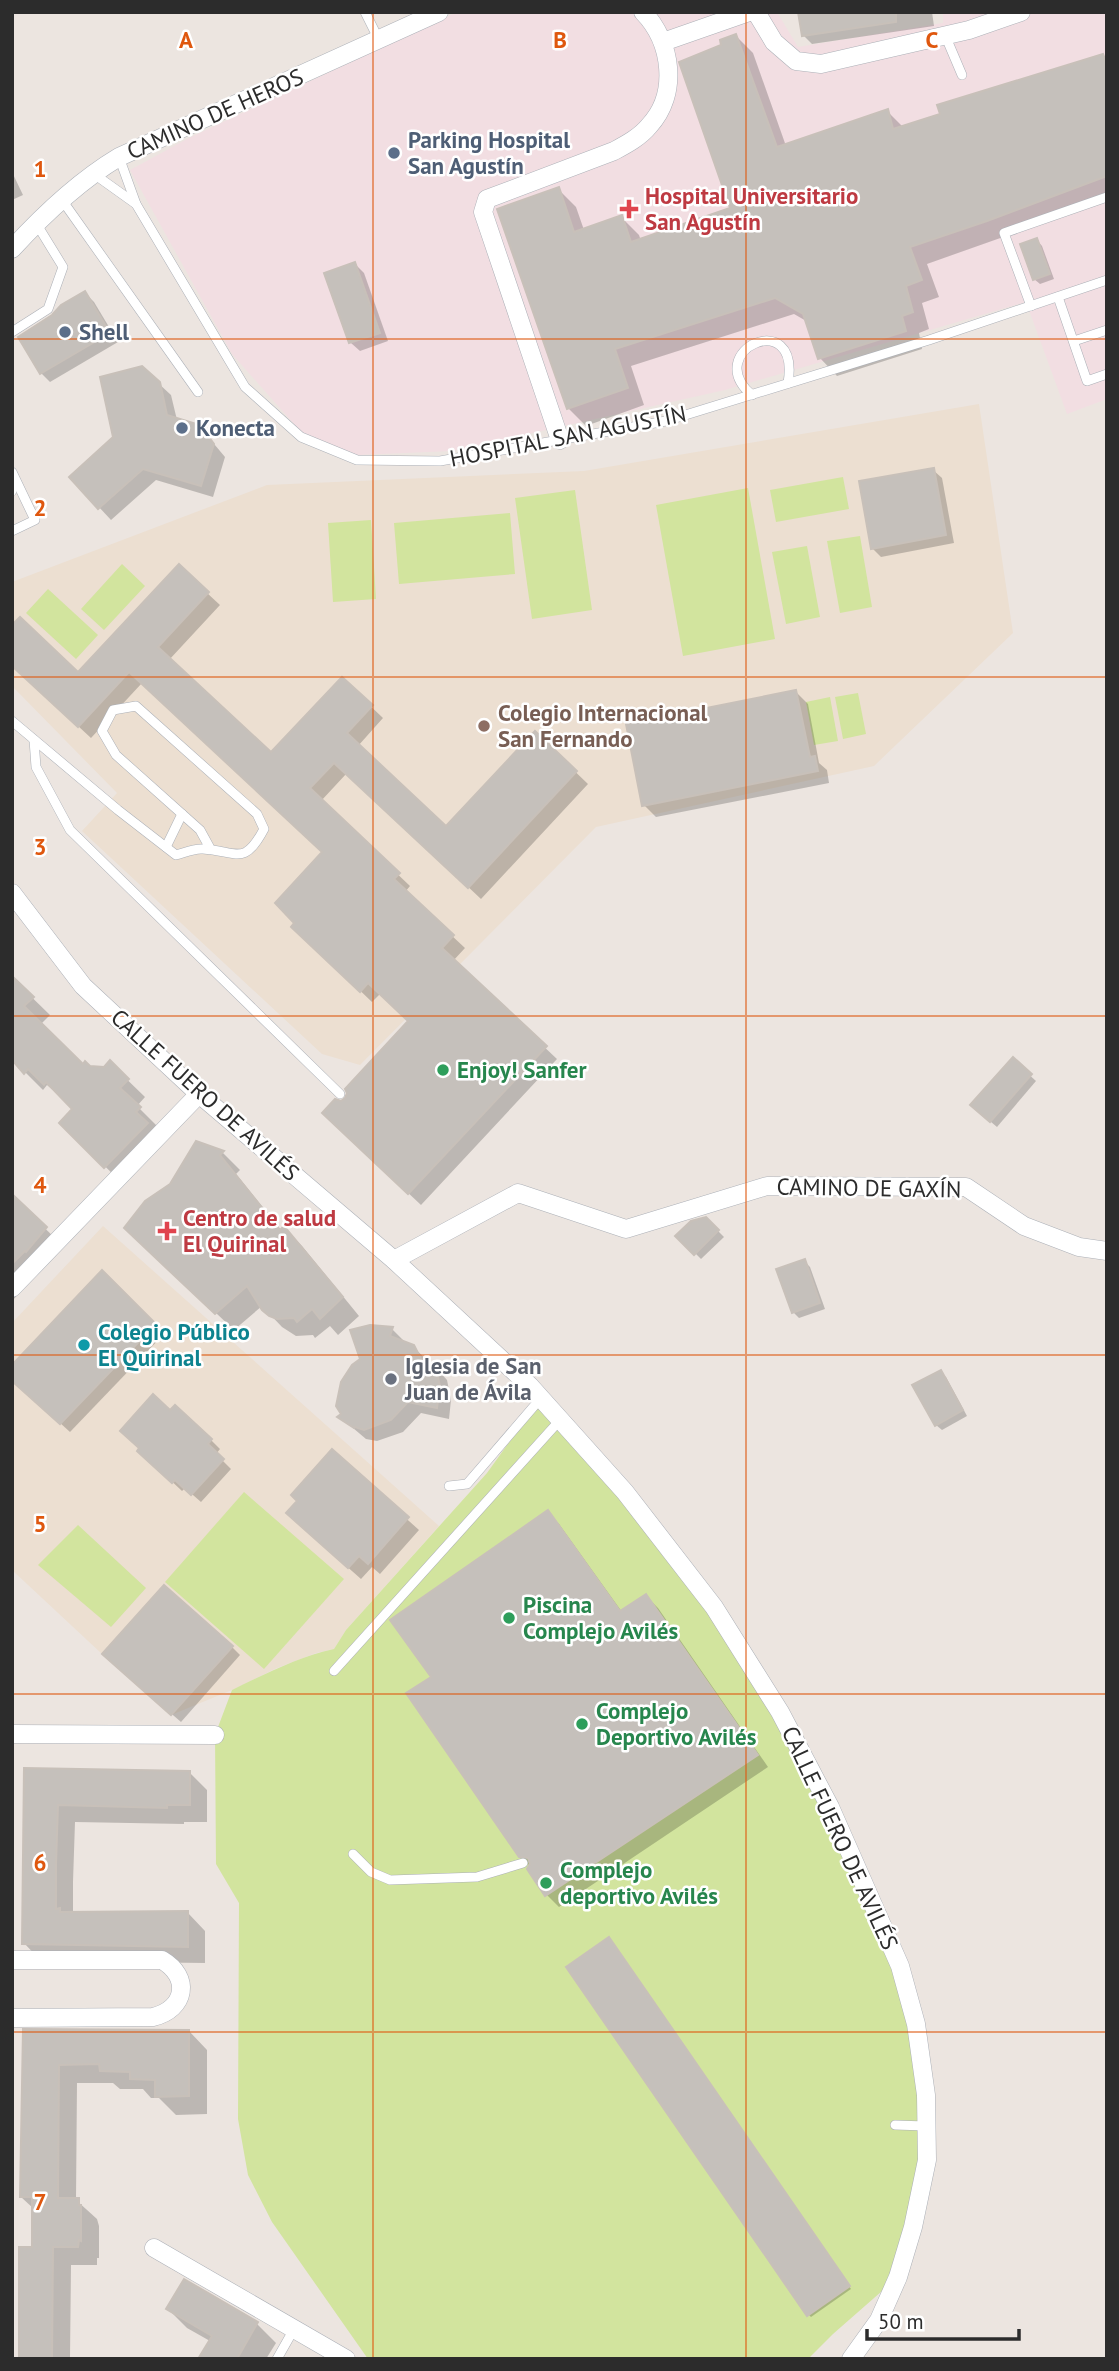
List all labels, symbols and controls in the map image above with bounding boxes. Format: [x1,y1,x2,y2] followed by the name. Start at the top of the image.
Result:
[179,25,193,54] text: A
[553,25,567,54] text: B
[926,25,939,54] text: C
[122,62,308,165] street label: CAMINO DE HEROS
[408,125,570,180] place label: Parking Hospital San Agustín
[386,145,402,161] marker: Parking Hospital San Agustín
[33,154,47,183] text: 1
[645,181,858,236] place label: Hospital Universitario San Agustín
[619,199,639,219] marker: Hospital Universitario San Agustín
[79,317,129,346] place label: Shell
[57,324,73,340] marker: Shell
[447,398,689,473] street label: HOSPITAL SAN AGUSTÍN
[196,413,275,442] place label: Konecta
[174,420,190,436] marker: Konecta
[33,493,47,522] text: 2
[498,698,708,753] place label: Colegio Internacional San Fernando
[476,718,492,734] marker: Colegio Internacional San Fernando
[33,832,47,861] text: 3
[105,1002,305,1187] street label: CALLE FUERO DE AVILÉS
[457,1055,587,1084] place label: Enjoy! Sanfer
[435,1062,451,1078] marker: Enjoy! Sanfer
[33,1170,47,1199] text: 4
[776,1171,962,1204] street label: CAMINO DE GAXÍN
[183,1203,336,1258] place label: Centro de salud El Quirinal
[157,1221,177,1241] marker: Centro de salud El Quirinal
[98,1317,250,1372] place label: Colegio Público El Quirinal
[76,1337,92,1353] marker: Colegio Público El Quirinal
[404,1351,541,1406] place label: Iglesia de San Juan de Ávila
[383,1371,399,1387] marker: Iglesia de San Juan de Ávila
[33,1509,47,1538] text: 5
[523,1590,678,1645] place label: Piscina Complejo Avilés
[501,1610,517,1626] marker: Piscina Complejo Avilés
[596,1696,757,1751] place label: Complejo Deportivo Avilés
[574,1716,590,1732] marker: Complejo Deportivo Avilés
[776,1721,905,1954] street label: CALLE FUERO DE AVILÉS
[33,1848,47,1877] text: 6
[560,1855,718,1910] place label: Complejo deportivo Avilés
[538,1875,554,1891] marker: Complejo deportivo Avilés
[33,2187,47,2216] text: 7
[867,2298,1019,2342] scale bar
[878,2308,924,2335] text: 50 m

